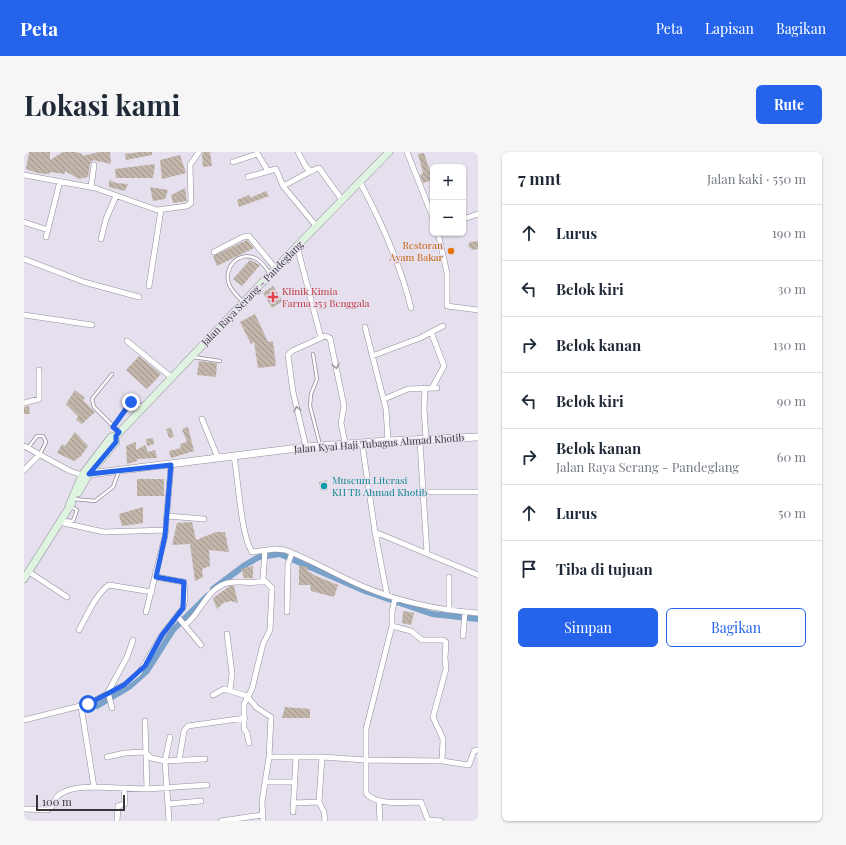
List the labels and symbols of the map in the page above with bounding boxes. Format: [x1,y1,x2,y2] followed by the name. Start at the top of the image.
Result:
[197,237,306,349] street label: Jalan Raya Serang - Pandeglang
[388,238,444,264] place label: Restoran Ayam Bakar
[446,246,456,256] marker: Restoran Ayam Bakar
[282,284,370,310] place label: Klinik Kimia Farma 253 Benggala
[267,291,279,303] marker: Klinik Kimia Farma 253 Benggala
[331,363,340,370] one-way arrow
[122,393,140,411] route end
[294,406,302,412] one-way arrow
[292,430,465,456] street label: Jalan Kyai Haji Tubagus Ahmad Khotib
[332,473,428,499] place label: Museum Literasi KH TB Ahmad Khotib
[319,481,329,491] marker: Museum Literasi KH TB Ahmad Khotib
[79,695,97,713] route start
[36,793,125,812] scale bar

